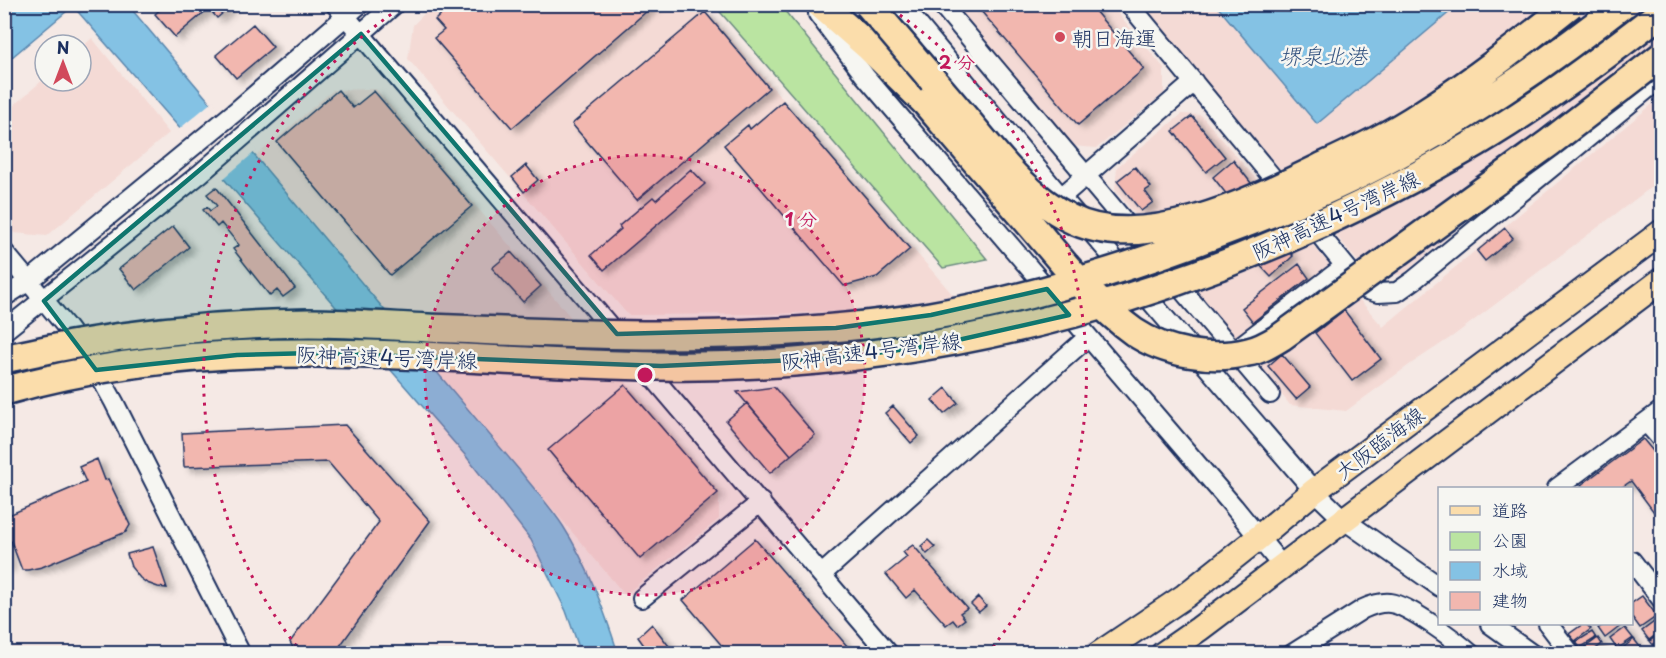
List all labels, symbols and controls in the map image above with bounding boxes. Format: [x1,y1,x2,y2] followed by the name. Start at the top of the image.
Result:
[1072,21,1156,53] place label: 朝日海運
[1053,30,1067,44] marker: 朝日海運
[33,33,93,93] north arrow
[57,35,69,59] text: N
[1279,38,1369,71] water label: 堺泉北港
[939,48,975,75] text: 2 分
[1246,161,1424,267] street label: 阪神高速4号湾岸線
[785,205,817,232] text: 1 分
[779,323,963,377] street label: 阪神高速4号湾岸線
[296,337,478,375] street label: 阪神高速4号湾岸線
[635,365,655,385] centre of rings
[1327,398,1431,486] street label: 大阪臨海線
[1438,487,1633,625] legend
[1492,496,1528,523] text: 道路
[1492,526,1528,553] text: 公園
[1492,556,1528,583] text: 水域
[1492,586,1528,613] text: 建物

